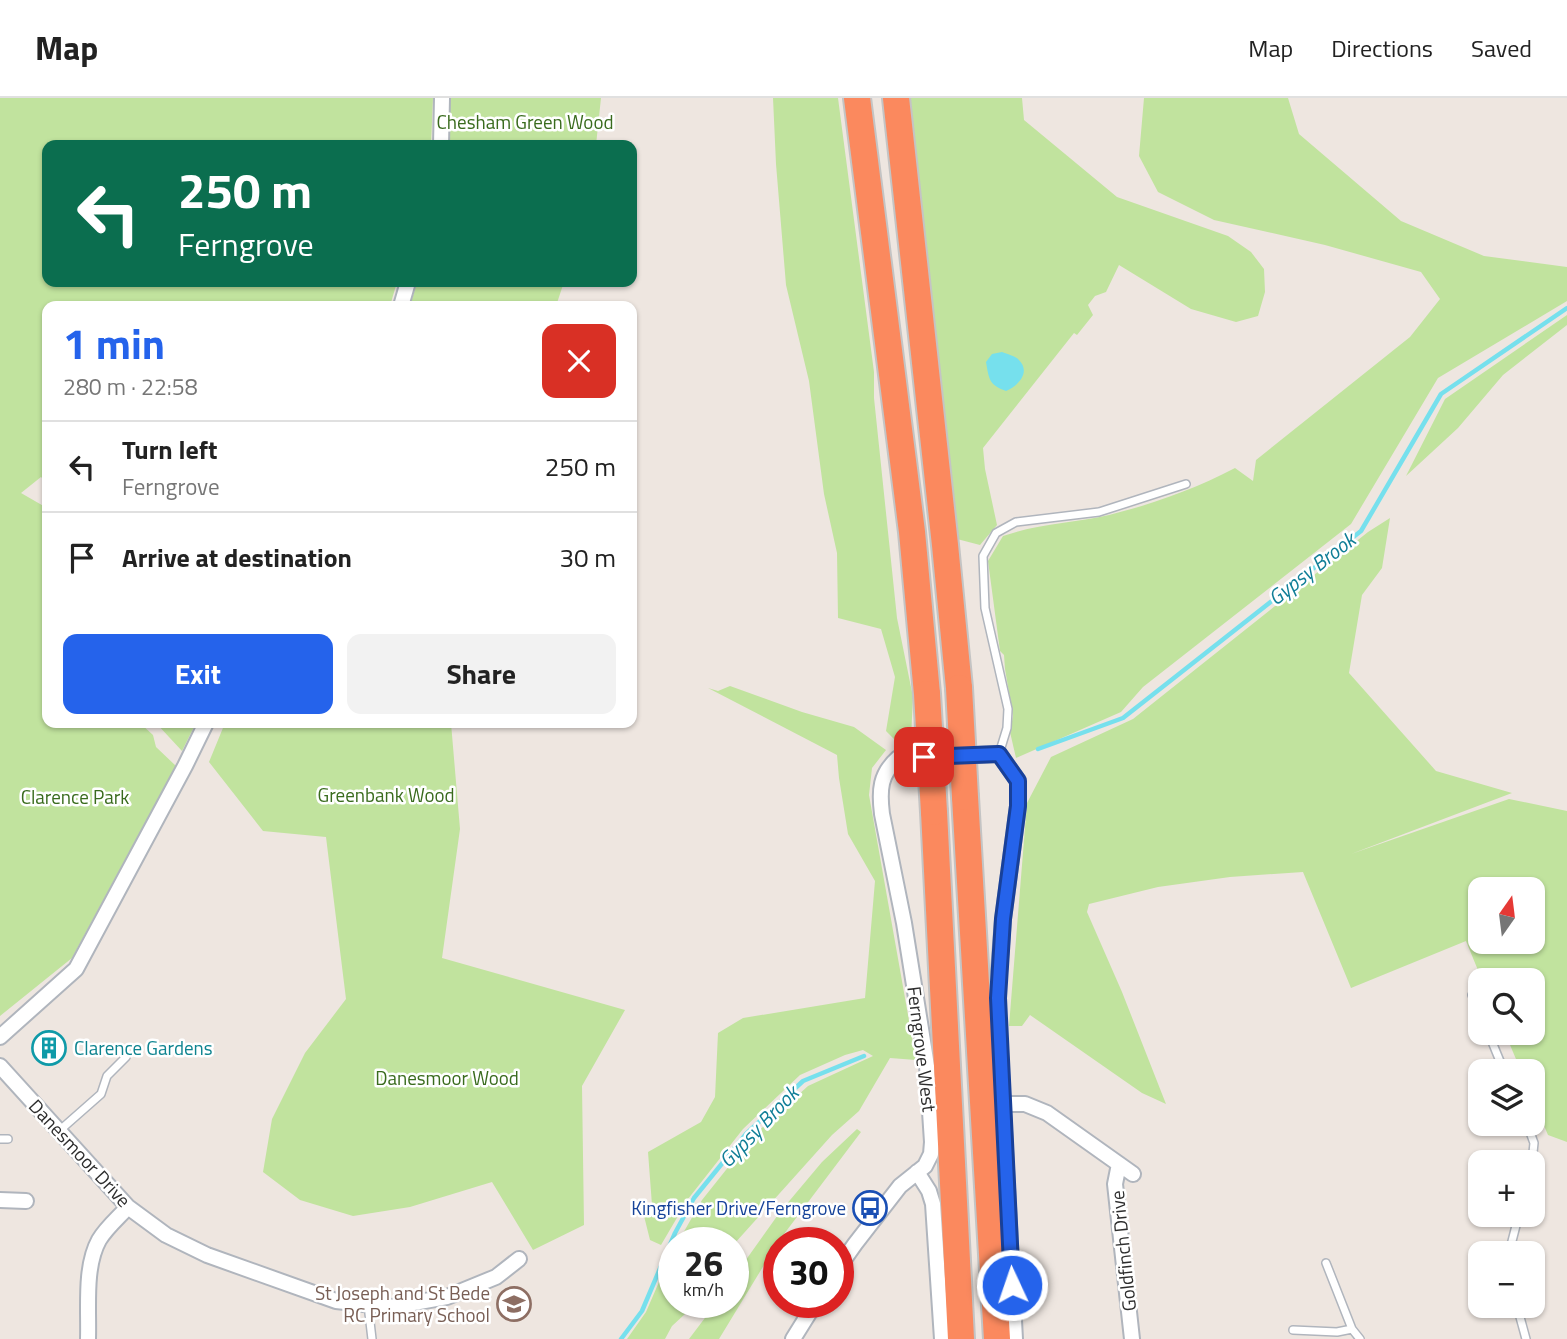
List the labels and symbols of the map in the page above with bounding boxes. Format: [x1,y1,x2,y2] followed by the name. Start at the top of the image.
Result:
[437,107,614,136] park label: Chesham Green Wood
[1261,522,1364,613] water label: Gypsy Brook
[894,727,954,787] pin
[317,780,455,809] park label: Greenbank Wood
[21,782,129,811] park label: Clarence Park
[1468,877,1545,954] north arrow
[900,984,945,1114] street label: Ferngrove West
[30,1029,68,1067] building icon: Clarence Gardens
[74,1033,213,1062] place label: Clarence Gardens
[375,1063,519,1092] park label: Danesmoor Wood
[711,1076,808,1175] water label: Gypsy Brook
[22,1092,138,1213] street label: Danesmoor Drive
[851,1189,889,1227] bus stop icon: Kingfisher Drive/Ferngrove
[1102,1189,1143,1313] street label: Goldfinch Drive
[631,1193,846,1222] place label: Kingfisher Drive/Ferngrove
[763,1227,854,1318] speed limit sign: 30
[975,1248,1049,1322] position arrow
[315,1278,490,1329] place label: St Joseph and St Bede RC Primary School
[495,1285,533,1323] school or university icon: St Joseph and St Bede RC Primary School

